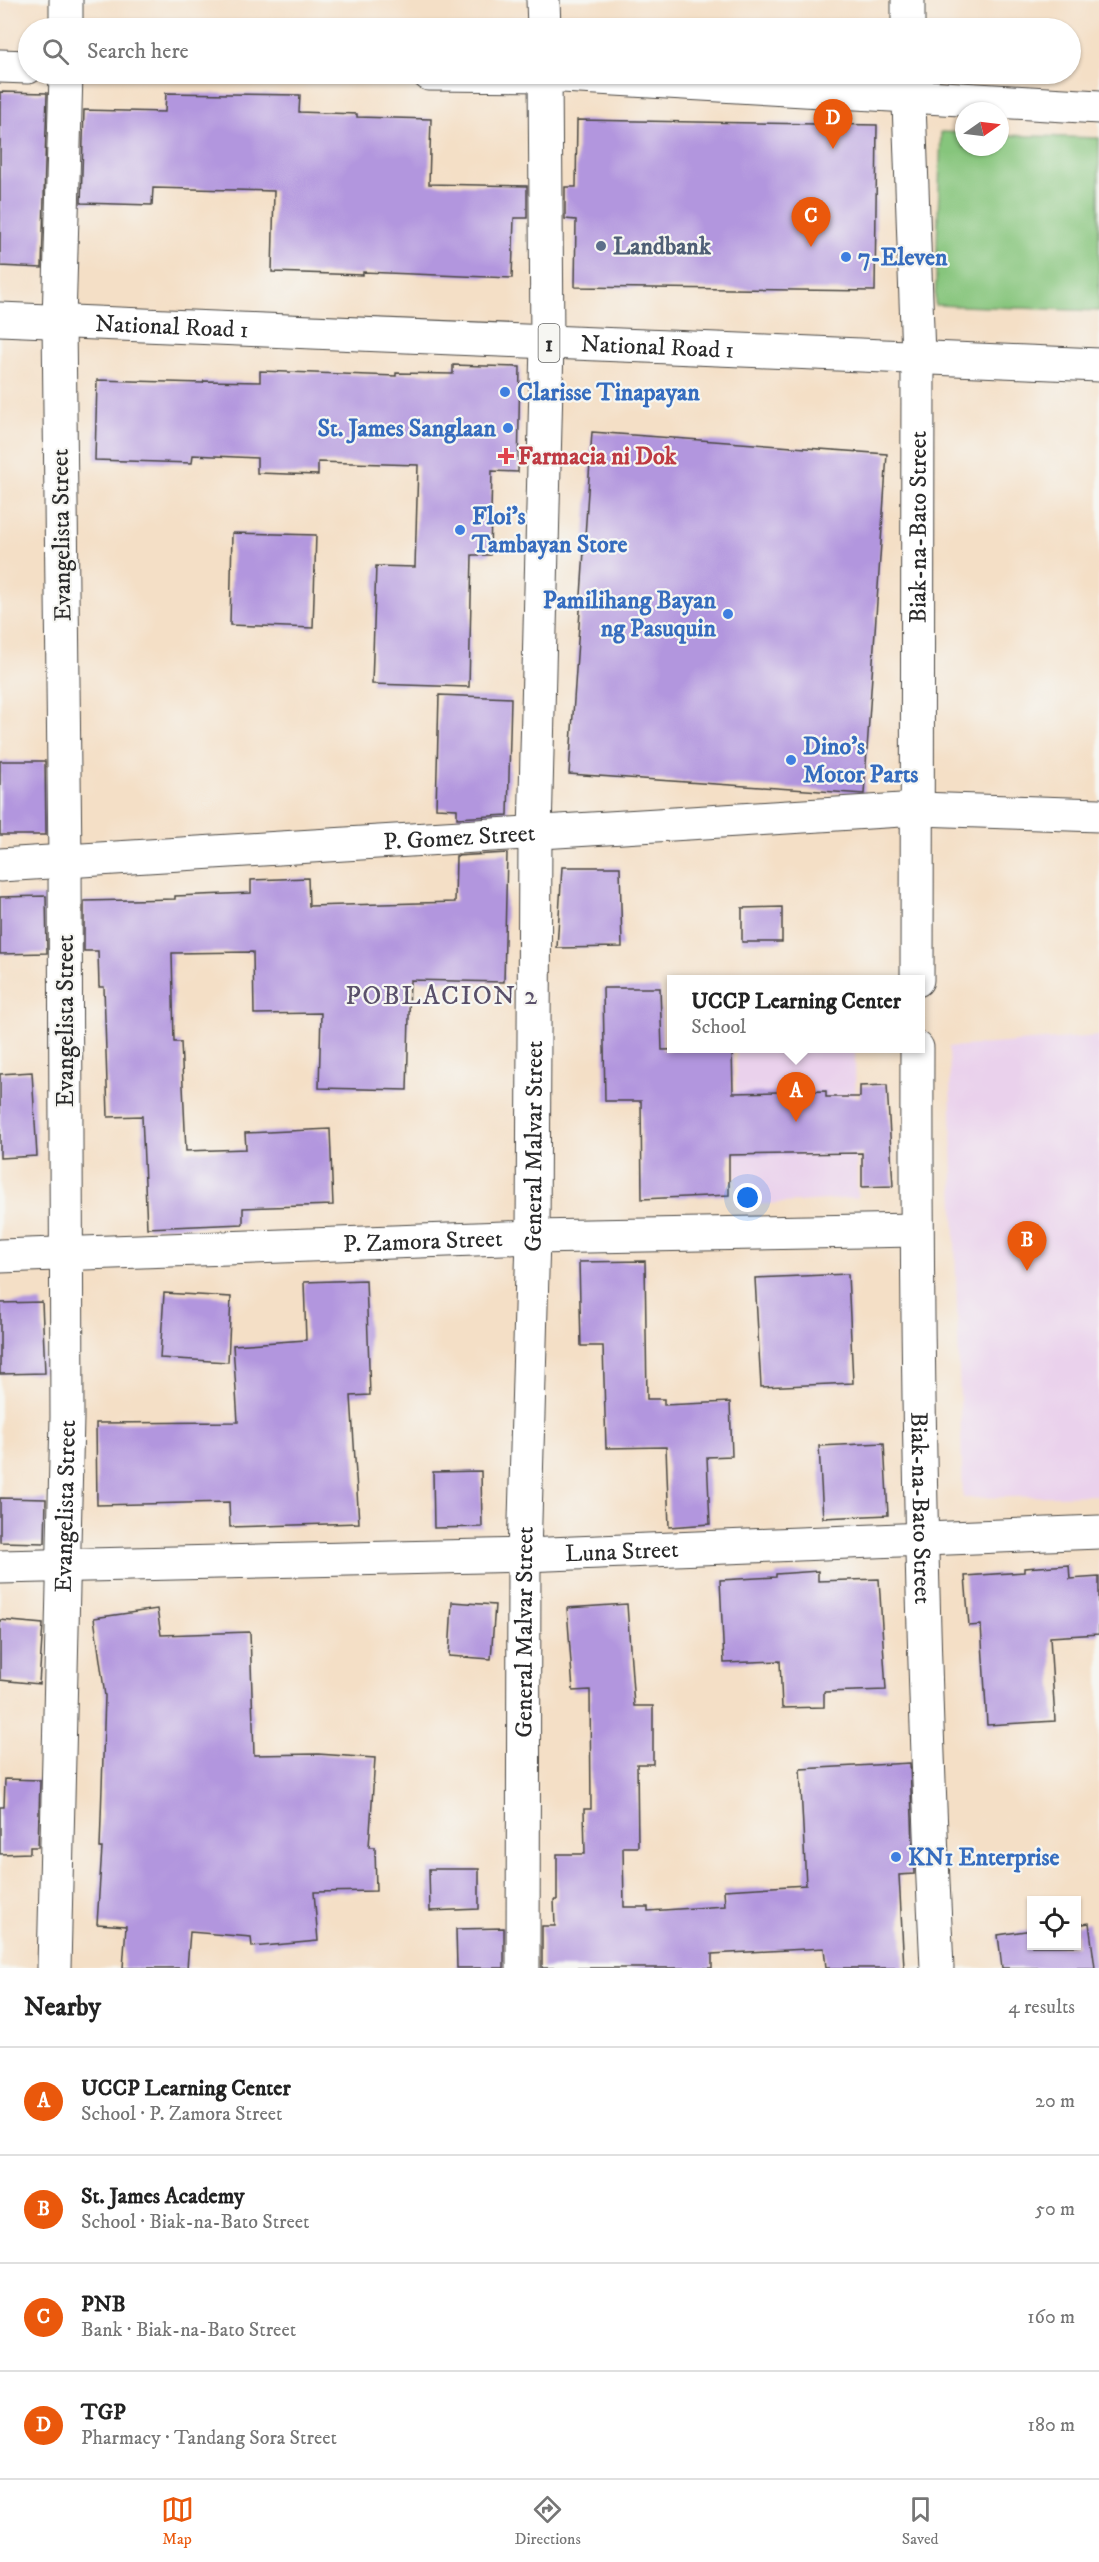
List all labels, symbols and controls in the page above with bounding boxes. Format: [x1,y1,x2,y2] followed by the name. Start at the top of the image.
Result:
[18,18,1081,84] search box
[39,35,72,68] icon: search
[87,38,189,65] text: Search here
[814,100,852,149] pin: D
[955,102,1009,156] north arrow
[792,198,830,247] pin: C
[613,232,712,262] place label: Landbank
[594,239,608,253] marker: Landbank
[858,243,948,273] place label: 7-Eleven
[839,250,853,264] marker: 7-Eleven
[94,309,249,345] street label: National Road 1
[538,324,560,362] road number: 1
[580,329,735,366] street label: National Road 1
[517,378,700,408] place label: Clarisse Tinapayan
[498,385,512,399] marker: Clarisse Tinapayan
[317,414,496,444] place label: St. James Sanglaan
[501,421,515,435] marker: St. James Sanglaan
[904,431,934,623] street label: Biak-na-Bato Street
[518,442,678,472] place label: Farmacia ni Dok
[45,448,79,622] street label: Evangelista Street
[499,449,513,463] marker: Farmacia ni Dok
[471,502,628,560] place label: Floi's Tambayan Store
[453,523,467,537] marker: Floi's Tambayan Store
[543,586,716,644] place label: Pamilihang Bayan ng Pasuquin
[721,607,735,621] marker: Pamilihang Bayan ng Pasuquin
[803,732,918,790] place label: Dino’s Motor Parts
[784,753,798,767] marker: Dino’s Motor Parts
[382,818,536,858] street label: P. Gomez Street
[51,934,81,1107] street label: Evangelista Street
[667,975,925,1053] popup
[345,979,539,1013] district label: POBLACION 2
[691,988,901,1015] text: UCCP Learning Center
[691,1015,746,1040] text: School
[519,1040,550,1252] street label: General Malvar Street
[776,1072,816,1122] pin: A
[733,1183,762,1212] your location
[1008,1222,1046,1271] pin: B
[342,1224,503,1260] street label: P. Zamora Street
[903,1412,937,1605] street label: Biak-na-Bato Street
[49,1419,83,1593] street label: Evangelista Street
[510,1526,541,1738] street label: General Malvar Street
[564,1535,679,1569] street label: Luna Street
[908,1843,1060,1873] place label: KN1 Enterprise
[889,1850,903,1864] marker: KN1 Enterprise
[1027,1896,1081,1950] map controls
[1027,1896,1081,1950] button: locate
[24,1991,101,2024] text: Nearby
[1008,1995,1075,2020] text: 4 results
[81,2075,291,2102] text: UCCP Learning Center
[37,2089,50,2114] text: A
[1035,2089,1075,2114] text: 20 m
[81,2102,282,2127] text: School · P. Zamora Street
[81,2183,245,2210] text: St. James Academy
[37,2197,50,2222] text: B
[1035,2197,1075,2222] text: 50 m
[81,2210,309,2235] text: School · Biak-na-Bato Street
[81,2291,126,2318] text: PNB
[37,2305,50,2330] text: C
[1027,2305,1075,2330] text: 160 m
[81,2318,296,2343] text: Bank · Biak-na-Bato Street
[81,2399,126,2426] text: TGP
[36,2413,51,2438] text: D
[1028,2413,1075,2438] text: 180 m
[81,2426,337,2451] text: Pharmacy · Tandang Sora Street
[161,2493,194,2549] tab: Map
[515,2493,581,2549] tab: Directions
[902,2493,939,2549] tab: Saved

